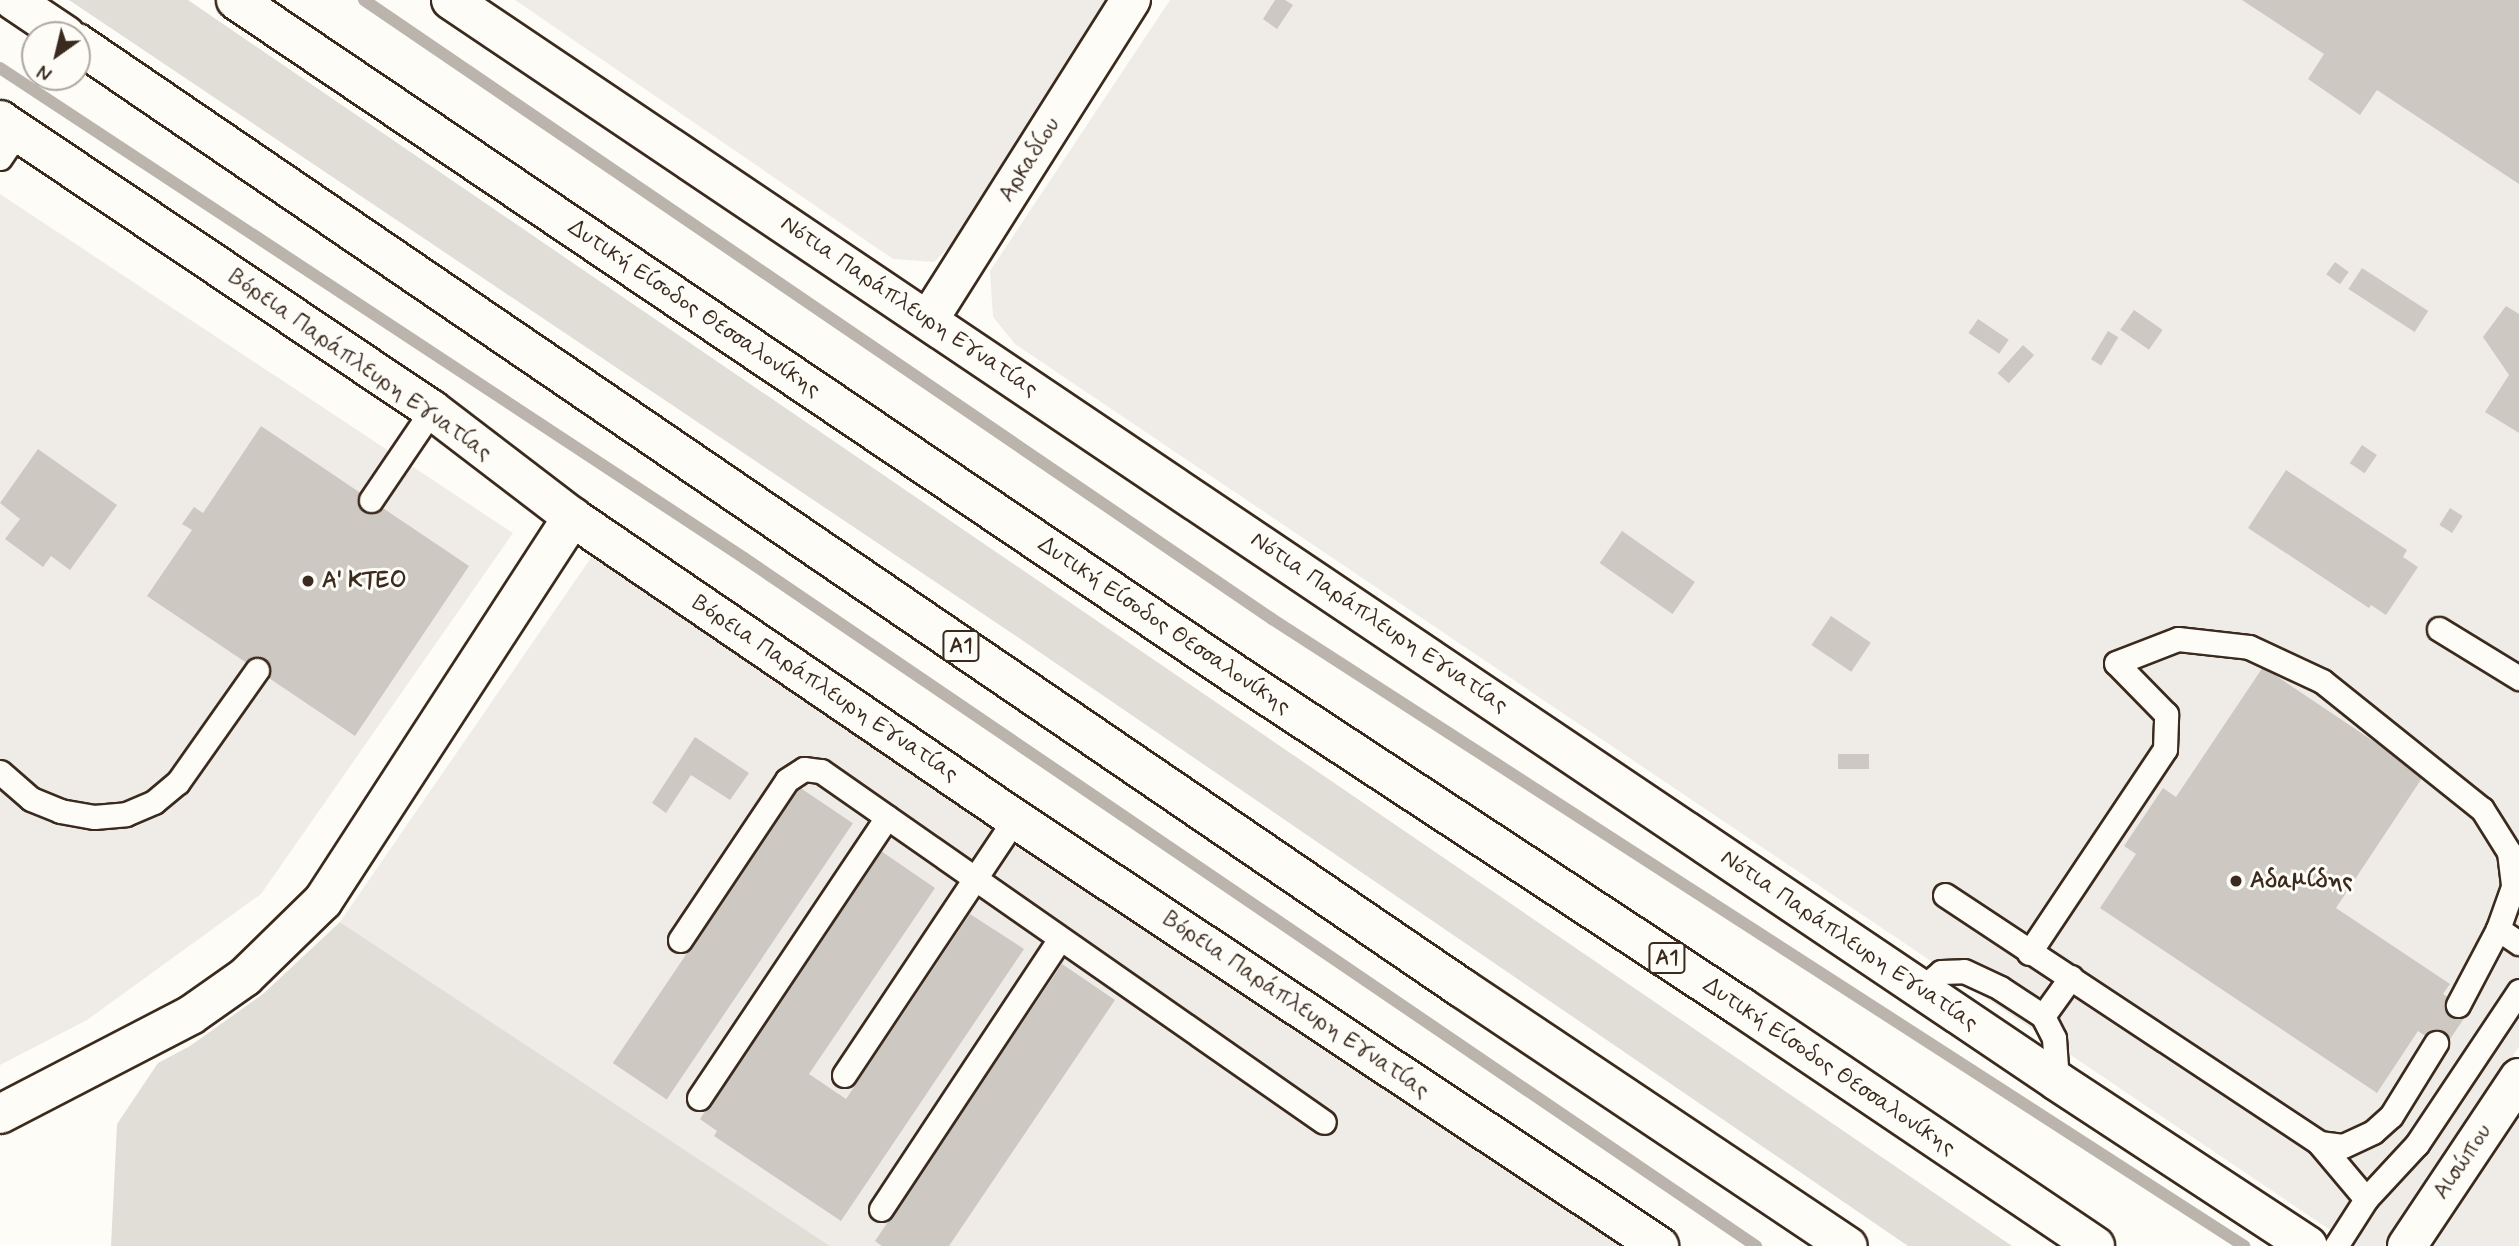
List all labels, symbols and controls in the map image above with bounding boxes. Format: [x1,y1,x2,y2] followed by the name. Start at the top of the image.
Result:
[21,21,91,91] north arrow
[33,58,57,86] text: N
[993,113,1067,207] street label: Αρκαδίου
[775,210,1043,404] street label: Νότια Παράπλευρη Εγνατίας
[562,214,826,404] street label: Δυτική Είσοδος Θεσσαλονίκης
[223,263,497,467] street label: Βόρεια Παράπλευρη Εγνατίας
[1245,526,1513,720] street label: Νότια Παράπλευρη Εγνατίας
[1032,531,1296,721] street label: Δυτική Είσοδος Θεσσαλονίκης
[322,567,406,595] place label: Α' ΚΤΕΟ
[300,573,316,589] marker: Α' ΚΤΕΟ
[687,589,963,789] street label: Βόρεια Παράπλευρη Εγνατίας
[942,628,980,664] road number: Α1
[1715,844,1983,1038] street label: Νότια Παράπλευρη Εγνατίας
[2250,867,2353,895] place label: Αδαμίδης
[2228,873,2244,889] marker: Αδαμίδης
[1158,905,1434,1105] street label: Βόρεια Παράπλευρη Εγνατίας
[1648,940,1686,976] road number: Α1
[1697,972,1961,1162] street label: Δυτική Είσοδος Θεσσαλονίκης
[2428,1119,2498,1205] street label: Αισώπου

